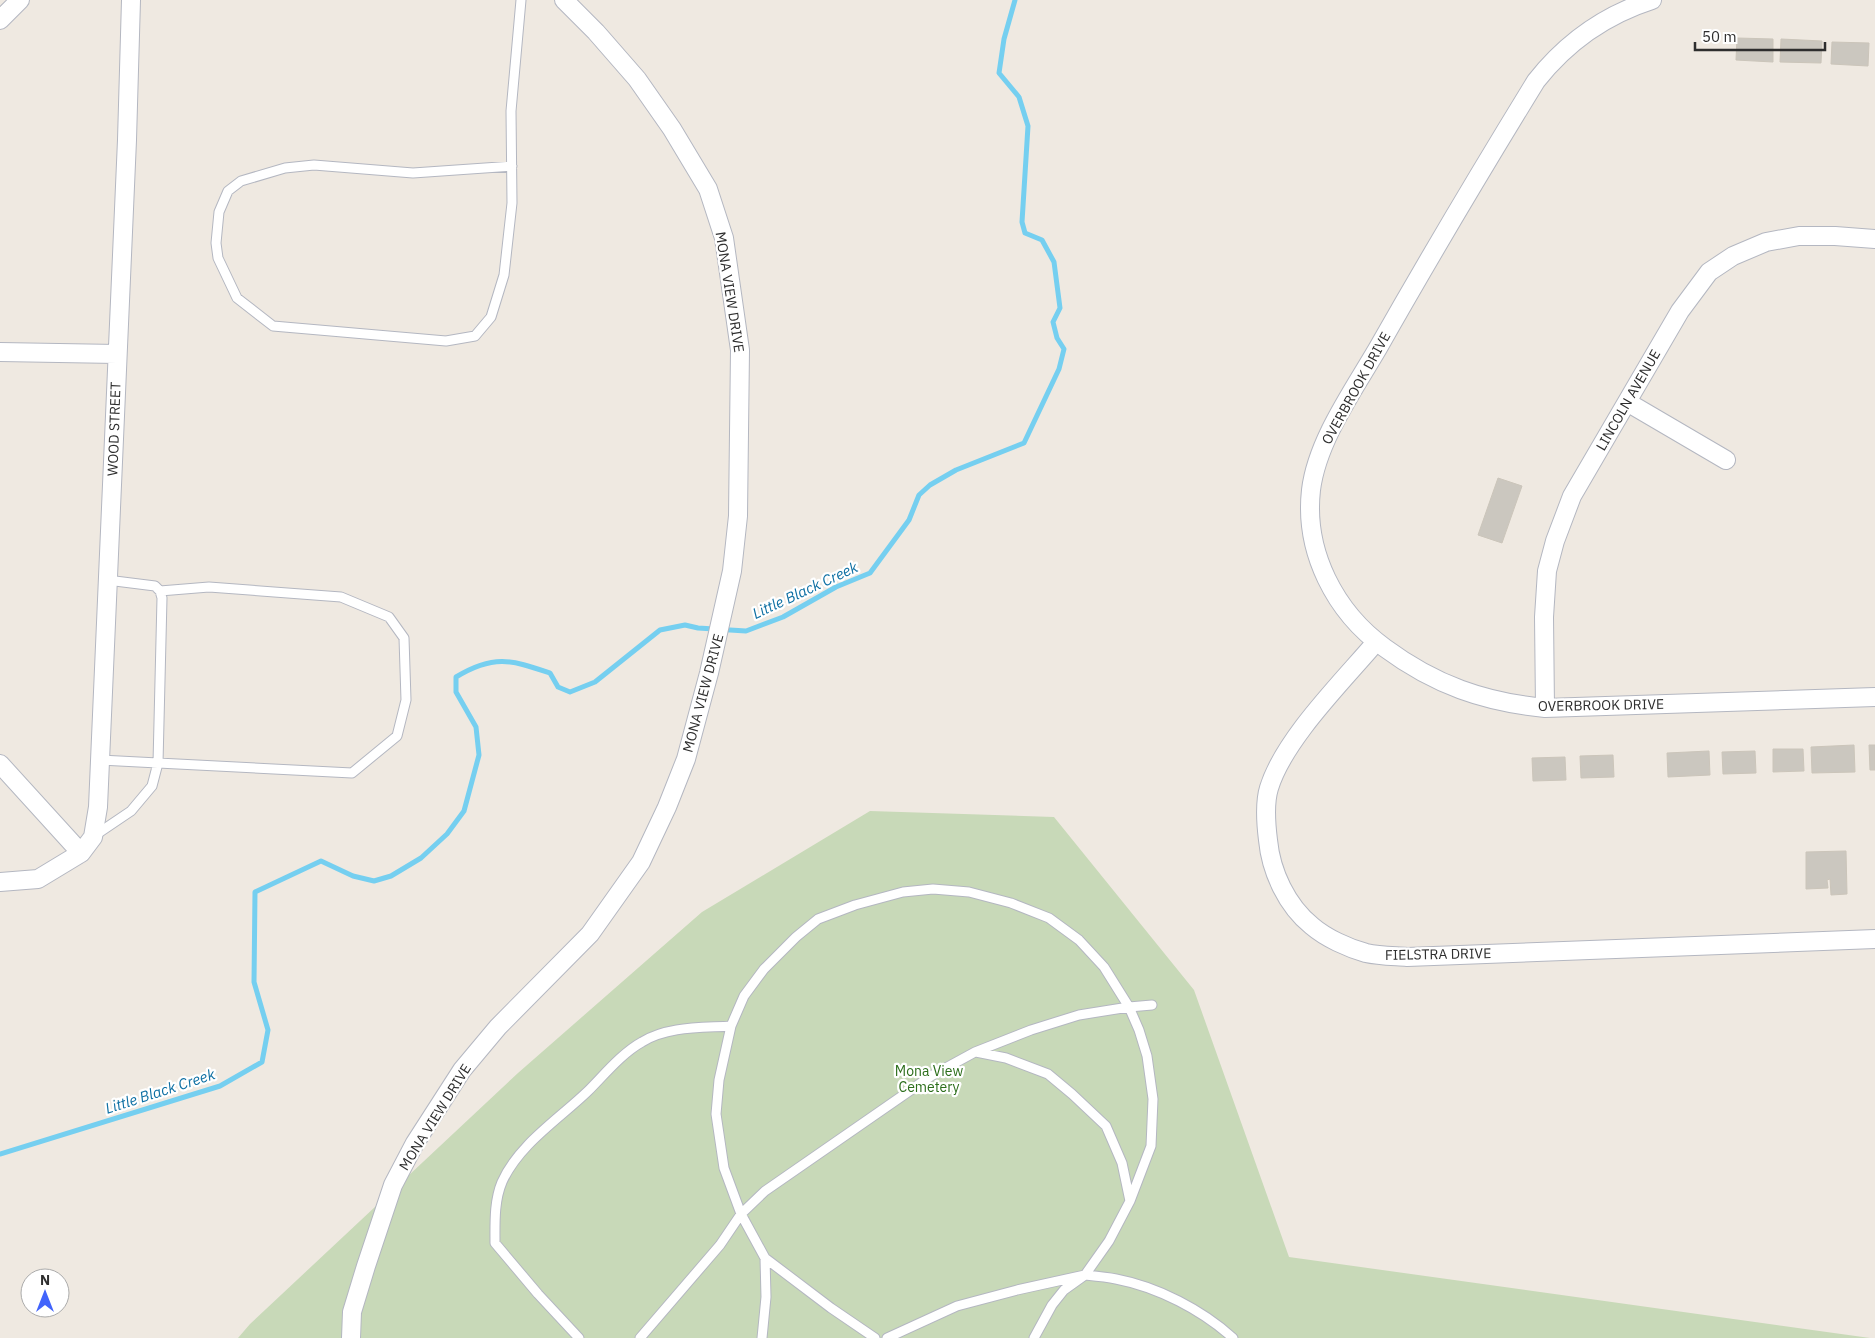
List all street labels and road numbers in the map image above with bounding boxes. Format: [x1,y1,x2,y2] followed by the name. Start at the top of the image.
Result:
[712,230,748,354] street label: MONA VIEW DRIVE
[1318,329,1394,447] street label: OVERBROOK DRIVE
[1592,346,1664,454] street label: LINCOLN AVENUE
[103,382,125,476] street label: WOOD STREET
[678,632,728,754] street label: MONA VIEW DRIVE
[1538,695,1664,715] street label: OVERBROOK DRIVE
[1385,944,1491,964] street label: FIELSTRA DRIVE
[395,1060,475,1174] street label: MONA VIEW DRIVE

